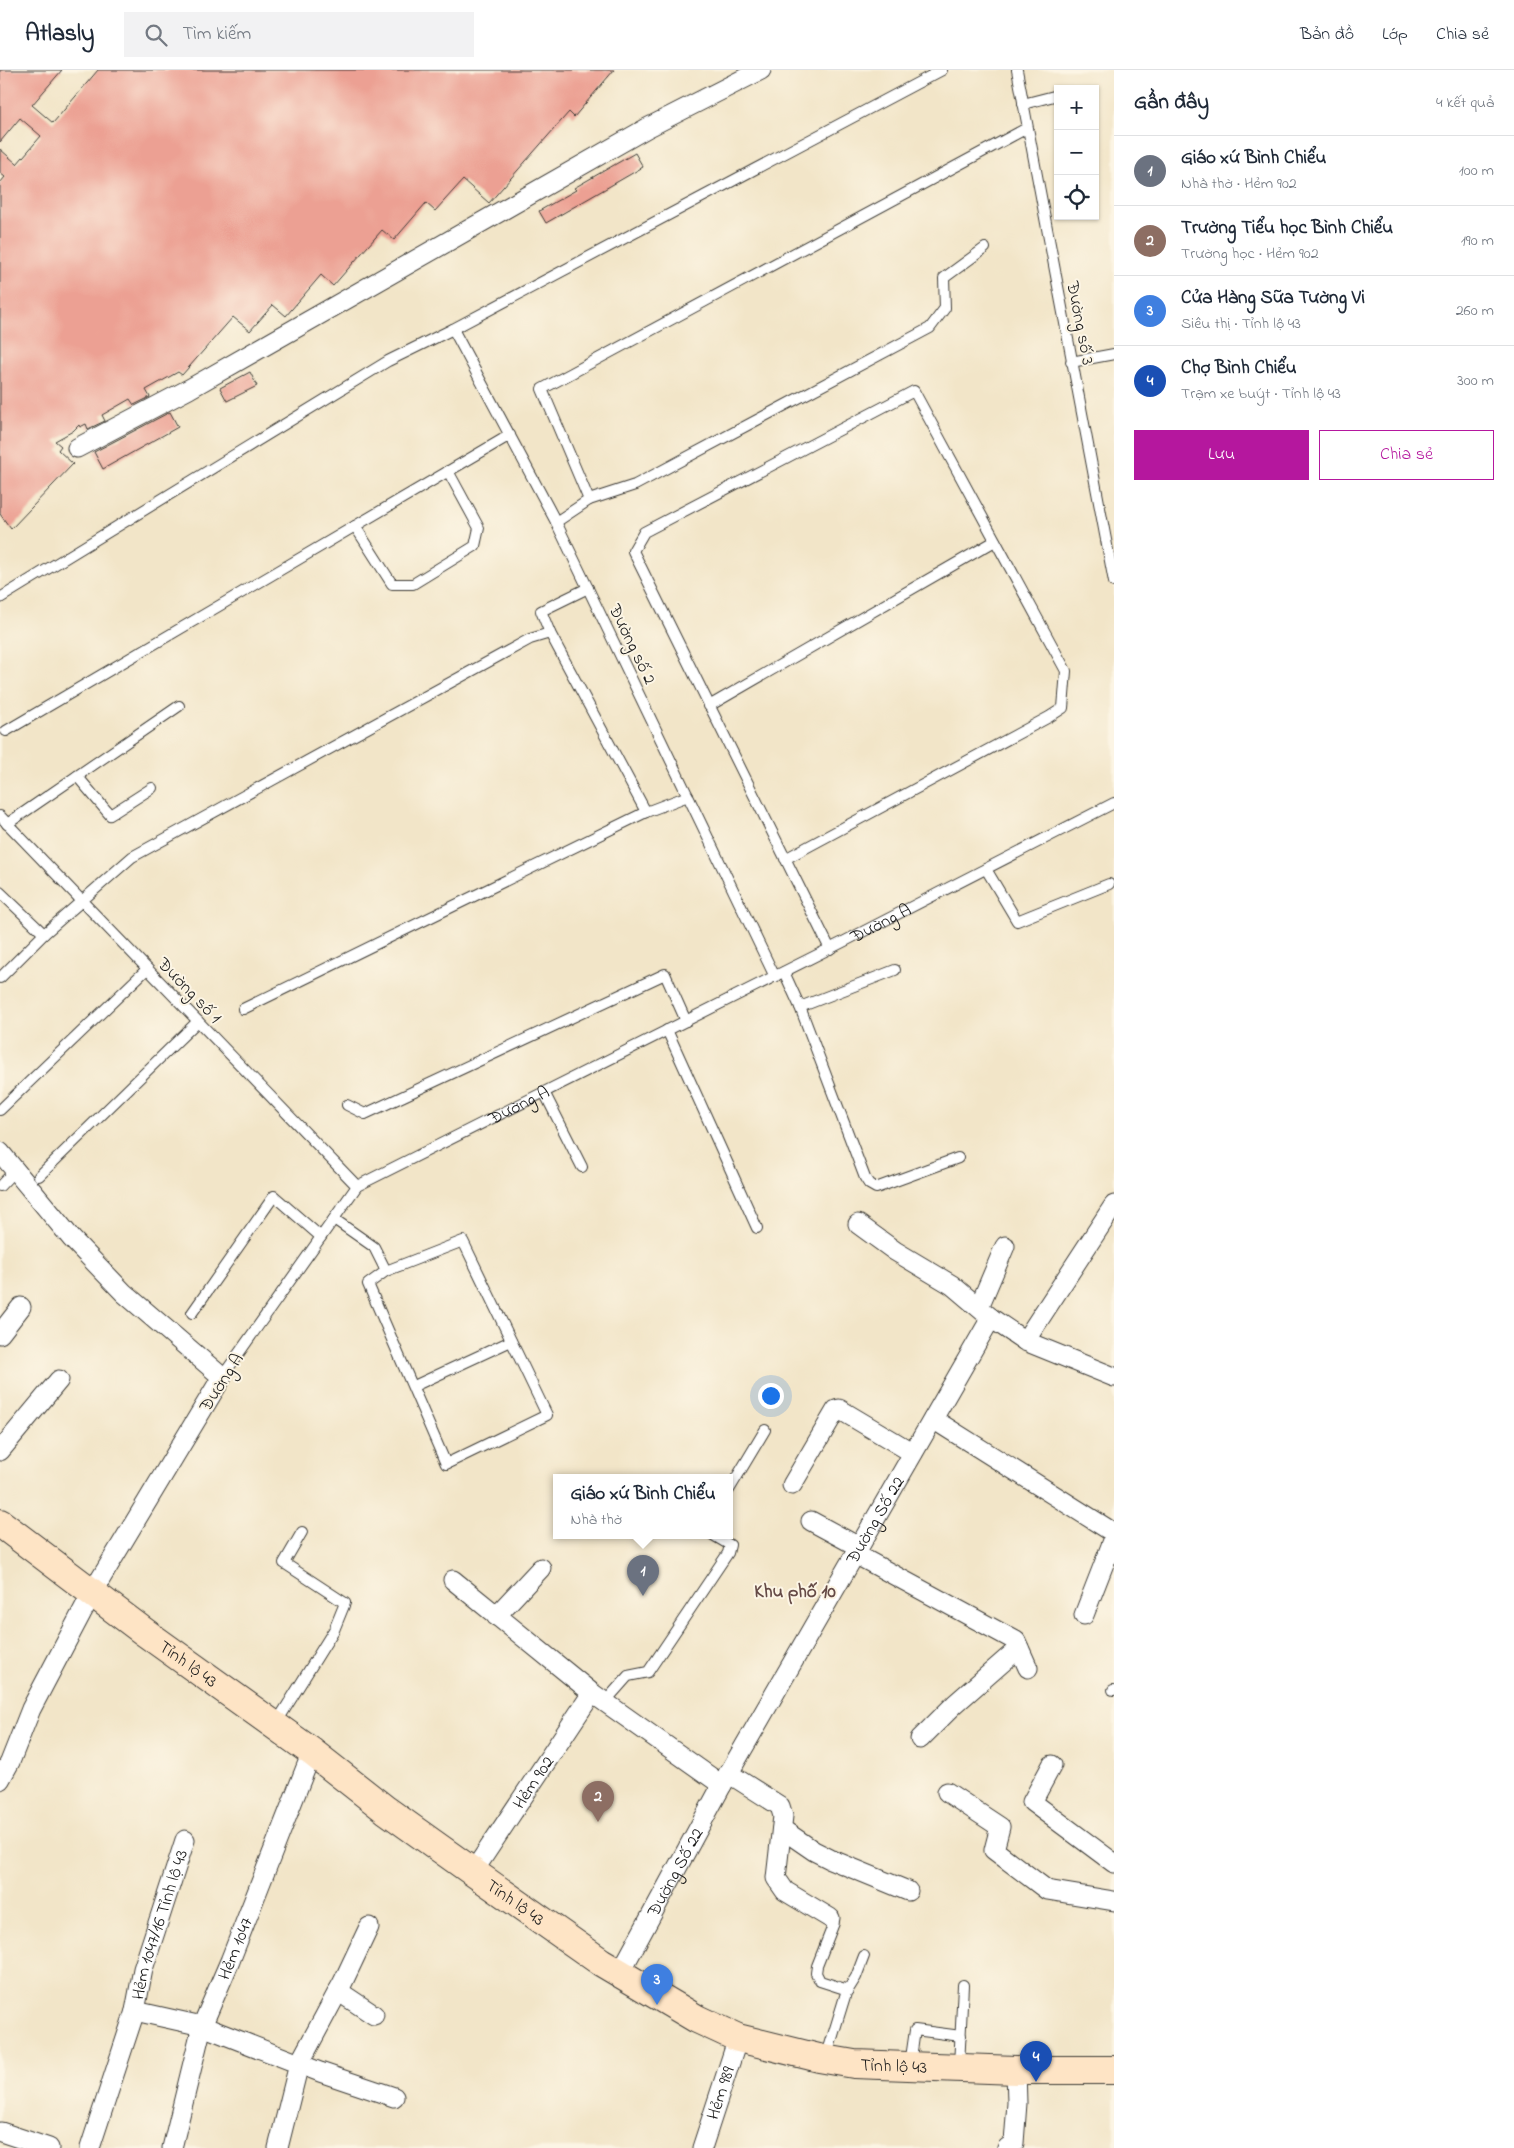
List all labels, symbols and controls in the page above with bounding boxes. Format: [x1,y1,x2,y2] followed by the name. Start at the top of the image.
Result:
[124,12,474,57] search box
[25,17,94,52] text: Atlasly
[142,21,170,49] icon: search
[182,21,251,48] text: Tìm kiếm
[1300,22,1354,48] text: Bản đồ
[1382,22,1408,48] text: Lớp
[1436,22,1489,48] text: Chia sẻ
[1054,85,1099,220] map controls
[1054,85,1099,130] button: +
[1134,88,1209,118] text: Gần đây
[1436,91,1494,115] text: 4 kết quả
[1054,130,1099,175] button: −
[1181,145,1326,172] text: Giáo xứ Bình Chiểu
[1147,159,1153,183] text: 1
[1459,159,1494,183] text: 100 m
[1181,172,1297,196] text: Nhà thờ · Hẻm 902
[1054,175,1099,220] button: locate
[1181,215,1393,242] text: Trường Tiểu học Bình Chiểu
[1146,229,1154,253] text: 2
[1461,229,1494,253] text: 190 m
[1181,242,1319,266] text: Trường học · Hẻm 902
[1057,278,1100,368] street label: Đường số 3
[1181,285,1365,312] text: Cửa Hàng Sữa Tường Vi
[1147,299,1153,323] text: 3
[1456,299,1494,323] text: 260 m
[1181,312,1301,336] text: Siêu thị · Tỉnh lộ 43
[1181,355,1297,382] text: Chợ Bình Chiểu
[1147,369,1153,393] text: 4
[1457,369,1494,393] text: 300 m
[1181,382,1341,406] text: Trạm xe buýt · Tỉnh lộ 43
[1134,430,1309,480] button: Lưu
[1319,430,1494,480] button: Chia sẻ
[599,600,662,690] street label: Đường số 2
[846,898,917,951] street label: Đường A
[149,952,227,1031] street label: Đường số 1
[484,1080,555,1133] street label: Đường A
[193,1349,252,1419] street label: Đường A
[758,1383,784,1409] your location
[840,1472,912,1570] street label: Đường Số 22
[553,1474,733,1539] popup
[570,1481,716,1508] text: Giáo xứ Bình Chiểu
[570,1508,622,1532] text: Nhà thờ
[627,1555,659,1596] pin: 1
[754,1579,837,1606] district label: Khu phố 10
[153,1635,222,1695] street label: Tỉnh lộ 43
[507,1751,562,1815] street label: Hẻm 902
[582,1781,614,1822] pin: 2
[641,1824,711,1923] street label: Đường Số 22
[126,1847,196,2002] street label: Hẻm 1047/16 Tỉnh lộ 43
[480,1874,549,1933] street label: Tỉnh lộ 43
[212,1913,261,1984] street label: Hẻm 1047
[641,1964,673,2005] pin: 3
[1020,2041,1052,2082] pin: 4
[860,2053,928,2082] street label: Tỉnh lộ 43
[701,2063,743,2123] street label: Hẻm 989

